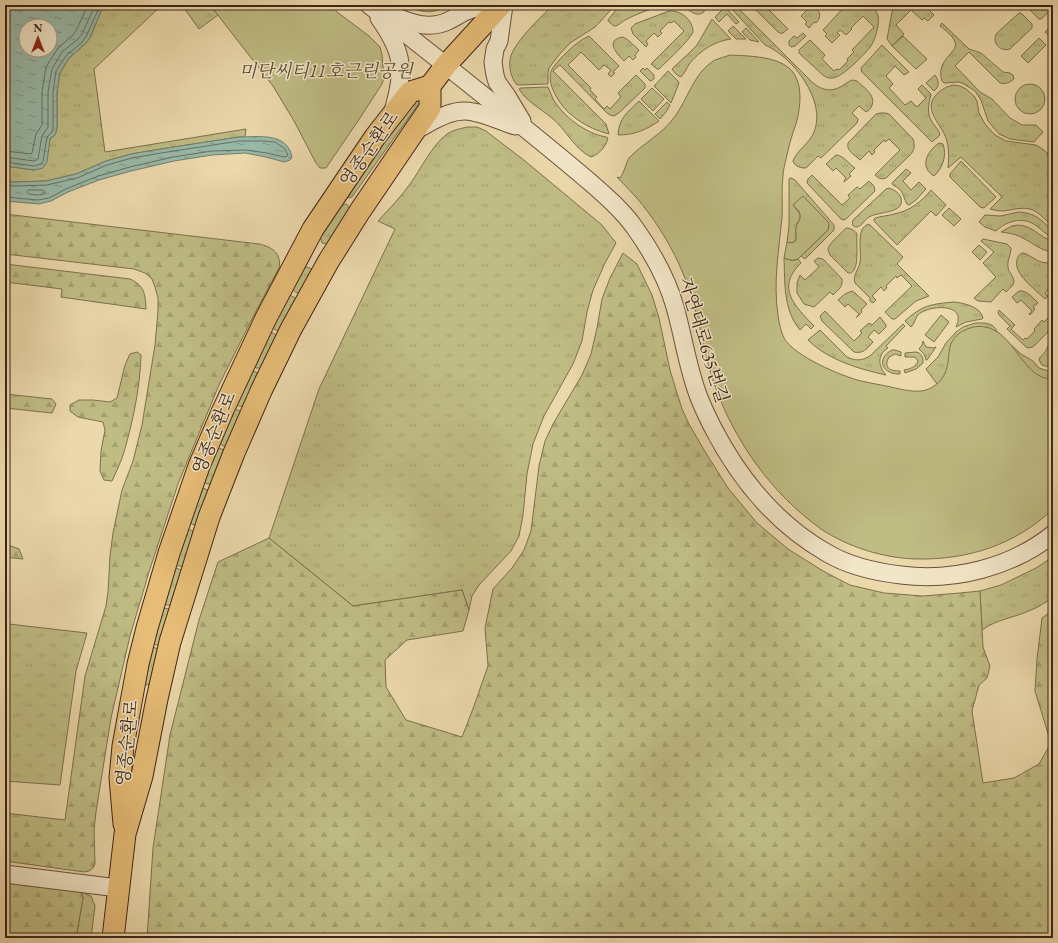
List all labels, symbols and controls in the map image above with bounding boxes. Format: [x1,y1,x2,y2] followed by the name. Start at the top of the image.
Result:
[18,18,58,58] north arrow
[34,21,43,35] text: N
[239,59,414,82] park label: 미단씨티11호근린공원
[334,107,403,191] street label: 영종순환로
[674,274,735,405] street label: 자연대로635번길
[187,388,240,477] street label: 영종순환로
[111,699,142,787] street label: 영종순환로

